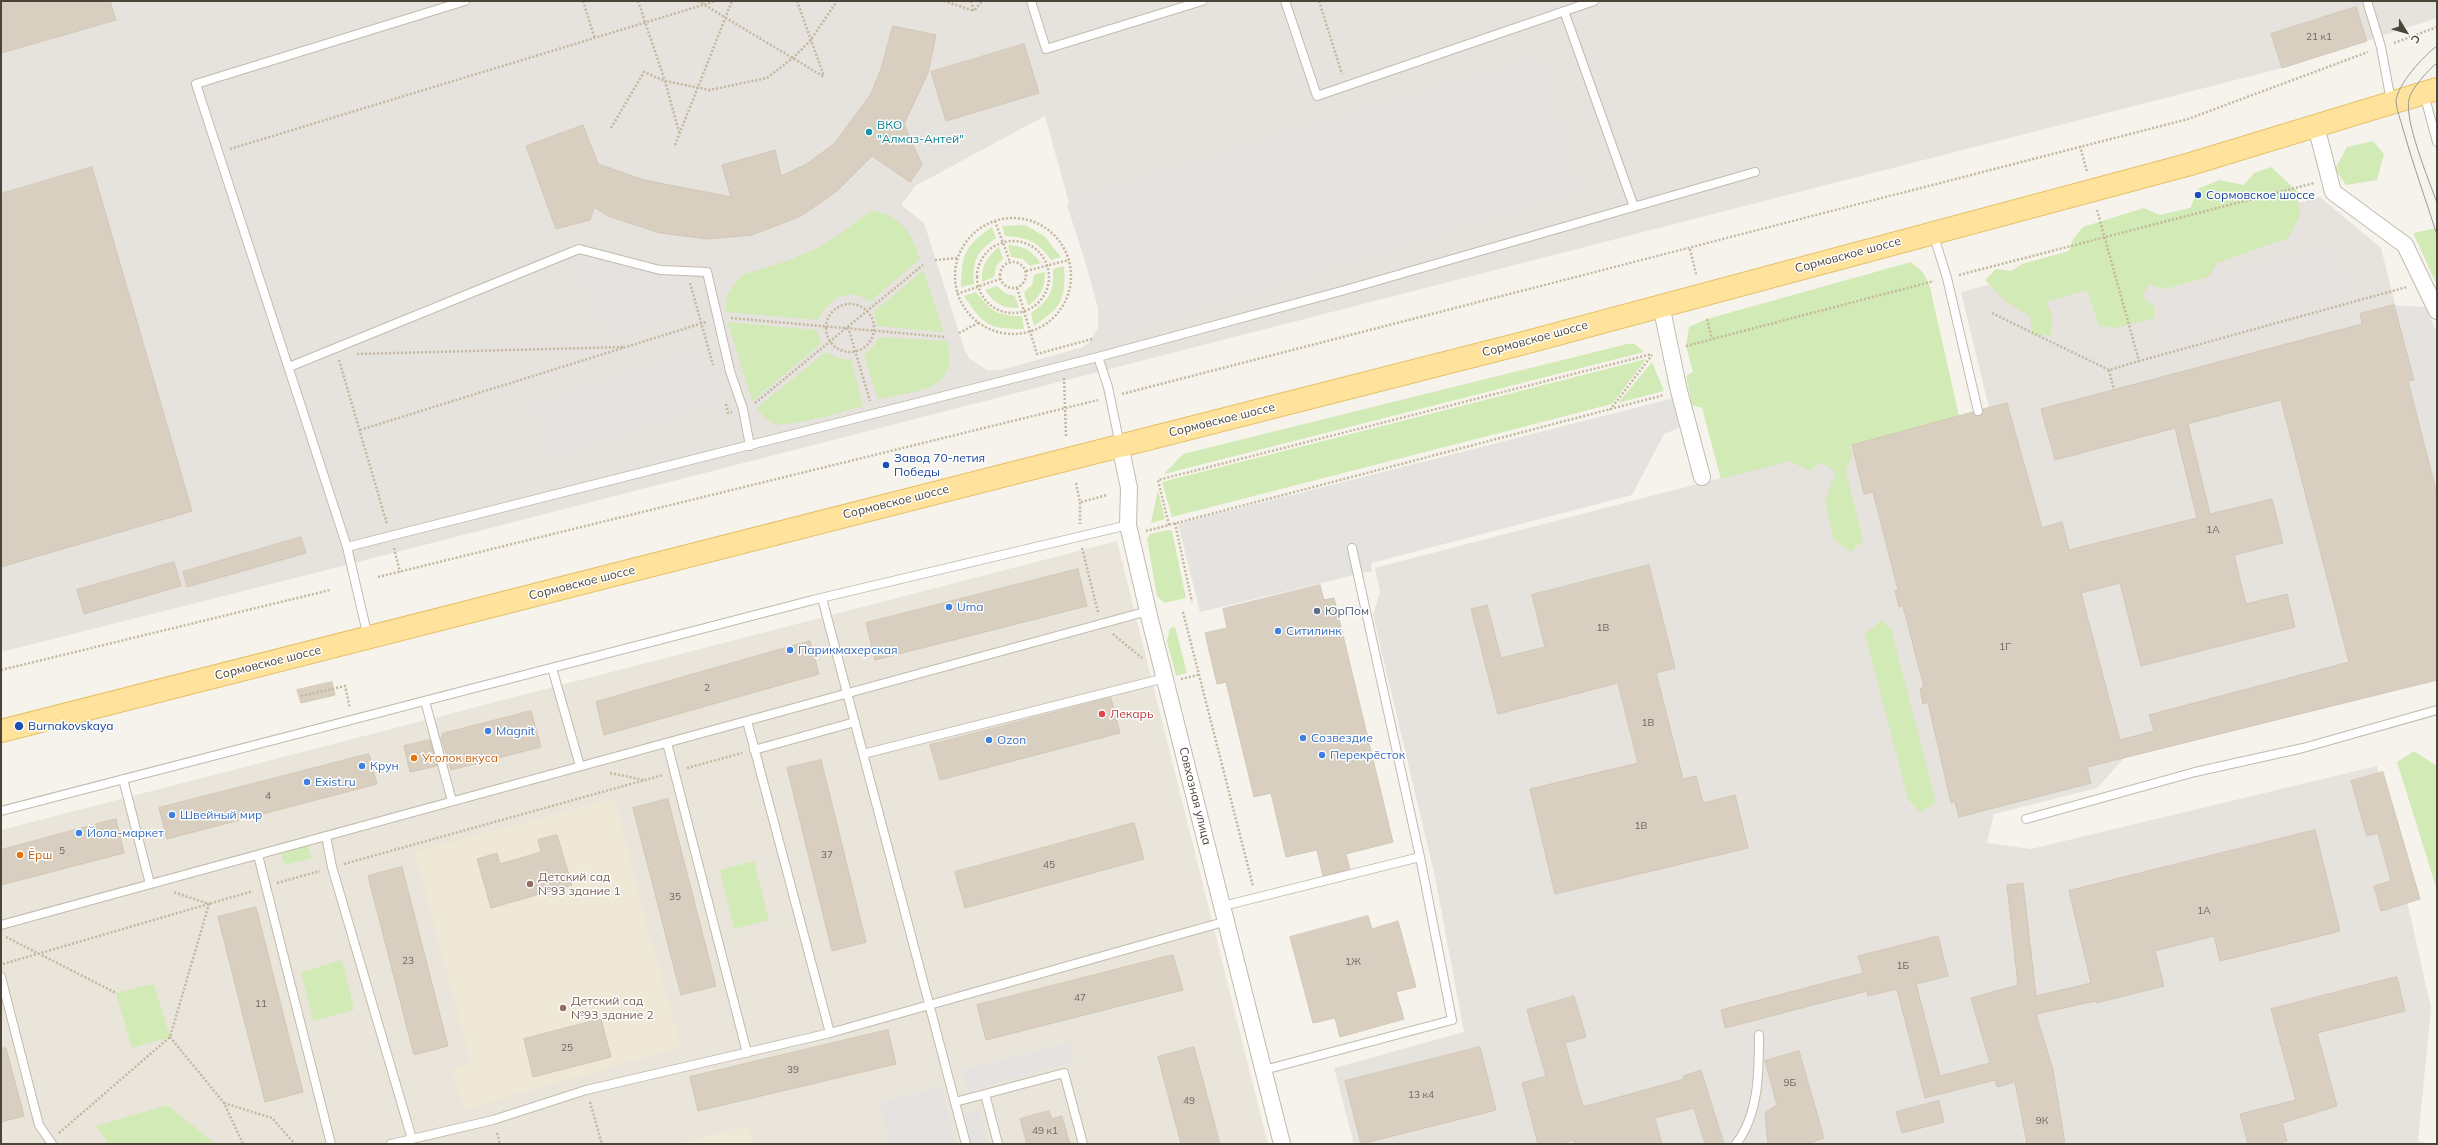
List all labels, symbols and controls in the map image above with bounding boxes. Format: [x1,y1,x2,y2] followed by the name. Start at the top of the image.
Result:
[2386,12,2426,52] north arrow
[2306,31,2332,43] house number: 21 к1
[2408,32,2423,46] text: С
[877,118,964,146] place label: ВКО "Алмаз-Антей"
[864,127,874,137] marker: ВКО "Алмаз-Антей"
[2206,188,2315,202] place label: Сормовское шоссе
[2193,190,2203,200] marker: Сормовское шоссе
[1794,234,1902,276] street label: Сормовское шоссе
[1481,318,1589,360] street label: Сормовское шоссе
[1167,400,1277,440] street label: Сормовское шоссе
[894,451,985,479] place label: Завод 70-летия Победы
[881,460,891,470] marker: Завод 70-летия Победы
[841,482,951,522] street label: Сормовское шоссе
[2206,524,2220,536] house number: 1А
[527,563,637,603] street label: Сормовское шоссе
[957,600,983,614] place label: Uma
[944,602,954,612] marker: Uma
[1325,604,1369,618] place label: ЮрПом
[1312,606,1322,616] marker: ЮрПом
[1597,622,1609,634] house number: 1В
[1286,624,1342,638] place label: Ситилинк
[1273,626,1283,636] marker: Ситилинк
[1999,641,2011,653] house number: 1Г
[213,643,323,683] street label: Сормовское шоссе
[798,643,898,657] place label: Парикмахерская
[785,645,795,655] marker: Парикмахерская
[704,682,710,694] house number: 2
[1110,707,1153,721] place label: Лекарь
[1097,709,1107,719] marker: Лекарь
[1642,717,1654,729] house number: 1В
[28,719,113,733] place label: Burnakovskaya
[13,720,25,732] marker: Burnakovskaya
[496,724,535,738] place label: Magnit
[483,726,493,736] marker: Magnit
[1311,731,1373,745] place label: Созвездие
[997,733,1026,747] place label: Ozon
[1298,733,1308,743] marker: Созвездие
[984,735,994,745] marker: Ozon
[1176,746,1214,846] street label: Совхозная улица
[1330,748,1405,762] place label: Перекрёсток
[1317,750,1327,760] marker: Перекрёсток
[422,751,498,765] place label: Уголок вкуса
[409,753,419,763] marker: Уголок вкуса
[370,759,399,773] place label: Крун
[357,761,367,771] marker: Крун
[315,775,356,789] place label: Exist.ru
[302,777,312,787] marker: Exist.ru
[265,790,271,802] house number: 4
[180,808,262,822] place label: Швейный мир
[167,810,177,820] marker: Швейный мир
[1635,820,1647,832] house number: 1В
[87,826,164,840] place label: Йола-маркет
[74,828,84,838] marker: Йола-маркет
[59,845,65,857] house number: 5
[28,848,52,862] place label: Ёрш
[821,849,833,861] house number: 37
[15,850,25,860] marker: Ёрш
[1043,859,1055,871] house number: 45
[538,870,621,898] place label: Детский сад №93 здание 1
[525,879,535,889] marker: Детский сад №93 здание 1
[669,891,681,903] house number: 35
[2197,905,2211,917] house number: 1А
[402,955,414,967] house number: 23
[1345,956,1361,968] house number: 1Ж
[1897,960,1909,972] house number: 1Б
[1074,992,1086,1004] house number: 47
[571,994,654,1022] place label: Детский сад №93 здание 2
[255,998,267,1010] house number: 11
[558,1003,568,1013] marker: Детский сад №93 здание 2
[561,1042,573,1054] house number: 25
[787,1064,799,1076] house number: 39
[1784,1077,1796,1089] house number: 9Б
[1408,1089,1434,1101] house number: 13 к4
[1183,1095,1195,1107] house number: 49
[2036,1115,2048,1127] house number: 9К
[1032,1125,1058,1137] house number: 49 к1

